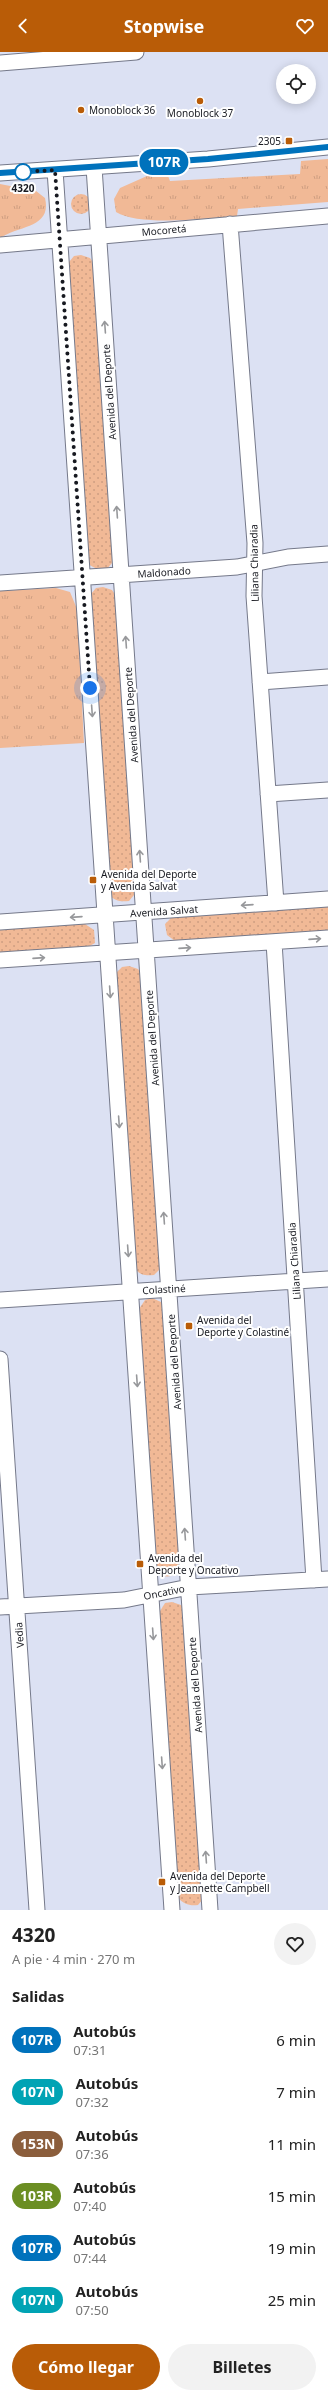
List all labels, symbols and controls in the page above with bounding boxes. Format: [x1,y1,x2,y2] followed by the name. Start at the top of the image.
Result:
[124,14,204,38] text: Stopwise
[12,15,34,37] icon: back
[294,15,316,37] icon: heart
[276,64,316,104] map controls
[276,64,316,104] button: locate
[195,96,205,106] marker: Monoblock 37
[89,103,156,117] place label: Monoblock 36
[76,105,86,115] marker: Monoblock 36
[167,106,233,120] place label: Monoblock 37
[258,134,281,148] place label: 2305
[284,136,294,146] marker: 2305
[136,149,192,175] line badge: 107R
[147,152,181,171] text: 107R
[14,163,32,181] marker: 4320
[12,181,35,195] place label: 4320
[141,221,187,239] street label: Mocoretá
[102,321,109,334] one-way arrow
[99,343,119,440] street label: Avenida del Deporte
[114,506,121,519] one-way arrow
[246,524,262,602] street label: Liliana Chiaradia
[137,563,191,581] street label: Maldonado
[122,636,129,649] one-way arrow
[121,666,141,763] street label: Avenida del Deporte
[80,678,100,698] your location
[88,704,95,717] one-way arrow
[136,850,144,863] one-way arrow
[101,867,197,893] place label: Avenida del Deporte y Avenida Salvat
[88,875,98,885] marker: Avenida del Deporte y Avenida Salvat
[241,901,254,908] one-way arrow
[129,902,199,920] street label: Avenida Salvat
[70,913,83,920] one-way arrow
[308,935,321,942] one-way arrow
[178,944,191,951] one-way arrow
[32,954,45,961] one-way arrow
[107,985,114,998] one-way arrow
[142,989,162,1086] street label: Avenida del Deporte
[115,1115,123,1128] one-way arrow
[161,1212,168,1225] one-way arrow
[284,1222,304,1300] street label: Liliana Chiaradia
[124,1244,131,1257] one-way arrow
[142,1281,186,1297] street label: Colastiné
[164,1313,184,1410] street label: Avenida del Deporte
[197,1313,290,1339] place label: Avenida del Deporte y Colastiné
[184,1321,194,1331] marker: Avenida del Deporte y Colastiné
[133,1374,140,1387] one-way arrow
[182,1528,189,1541] one-way arrow
[148,1551,239,1577] place label: Avenida del Deporte y Oncativo
[135,1559,145,1569] marker: Avenida del Deporte y Oncativo
[142,1581,186,1603] street label: Oncativo
[11,1622,27,1648] street label: Vedia
[150,1627,157,1640] one-way arrow
[185,1636,205,1733] street label: Avenida del Deporte
[159,1756,166,1769] one-way arrow
[203,1851,210,1864] one-way arrow
[170,1869,270,1895] place label: Avenida del Deporte y Jeannette Campbell
[157,1877,167,1887] marker: Avenida del Deporte y Jeannette Campbell
[12,1922,55,1948] text: 4320
[274,1923,316,1965] button: heart
[12,1950,135,1968] text: A pie · 4 min · 270 m
[12,1986,64,2006] text: Salidas
[73,2021,136,2041] text: Autobús
[20,2030,53,2049] text: 107R
[276,2030,316,2050] text: 6 min
[73,2041,106,2059] text: 07:31
[75,2073,138,2093] text: Autobús
[20,2082,55,2101] text: 107N
[276,2082,316,2102] text: 7 min
[75,2093,109,2111] text: 07:32
[75,2125,138,2145] text: Autobús
[20,2134,55,2153] text: 153N
[268,2134,316,2154] text: 11 min
[75,2145,109,2163] text: 07:36
[73,2177,136,2197] text: Autobús
[20,2186,53,2205] text: 103R
[268,2186,316,2206] text: 15 min
[73,2197,106,2215] text: 07:40
[73,2229,136,2249] text: Autobús
[20,2238,53,2257] text: 107R
[268,2238,316,2258] text: 19 min
[73,2249,106,2267] text: 07:44
[75,2281,138,2301] text: Autobús
[20,2290,55,2309] text: 107N
[268,2290,316,2310] text: 25 min
[75,2301,109,2319] text: 07:50
[12,2344,160,2390] button: Cómo llegar
[168,2344,316,2390] button: Billetes

